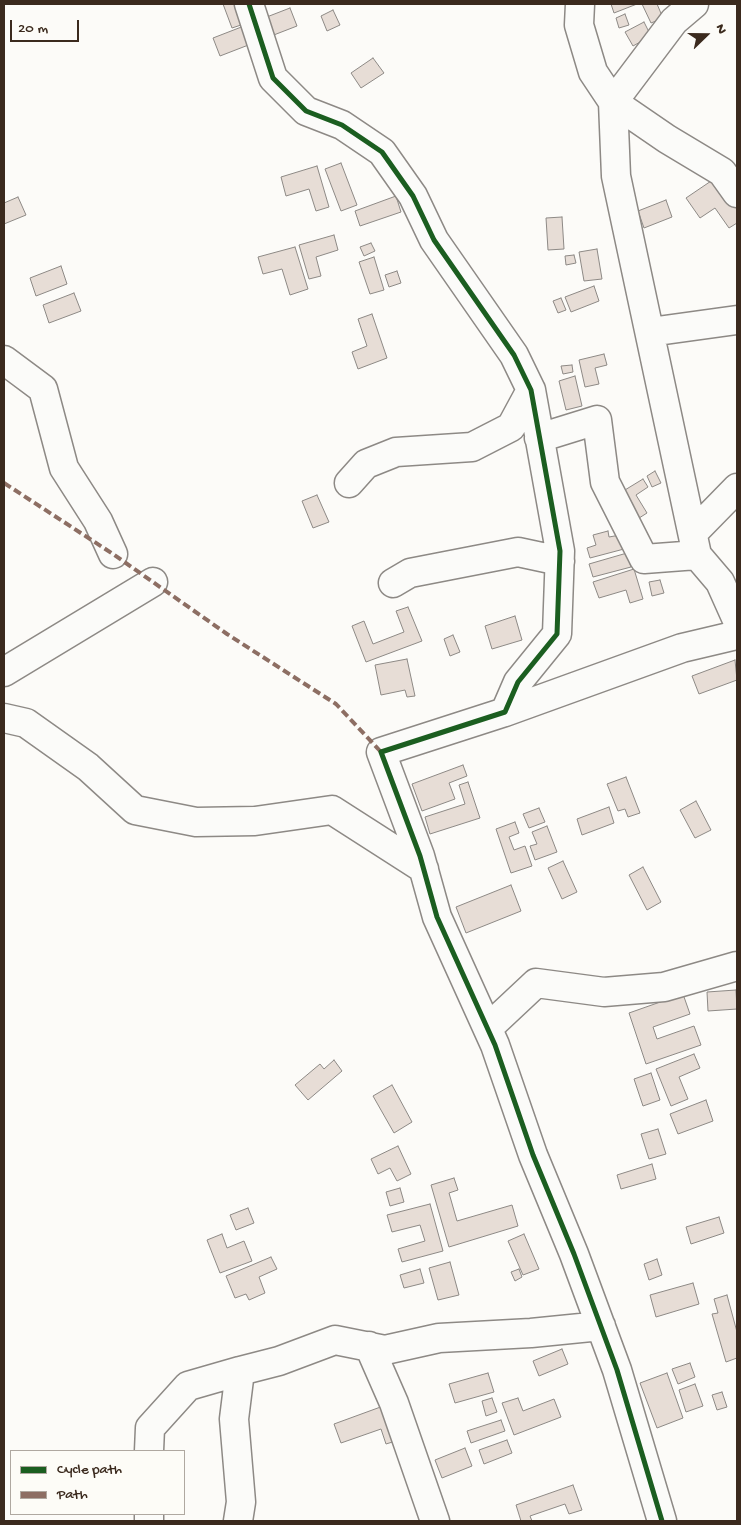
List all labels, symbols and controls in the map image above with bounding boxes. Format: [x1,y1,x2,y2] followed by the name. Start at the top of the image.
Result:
[12,10,81,42] scale bar
[681,10,731,60] north arrow
[18,20,48,38] text: 20 m
[711,22,730,37] text: N
[10,1450,185,1515] legend
[57,1461,122,1479] text: Cycle path
[57,1486,88,1504] text: Path

